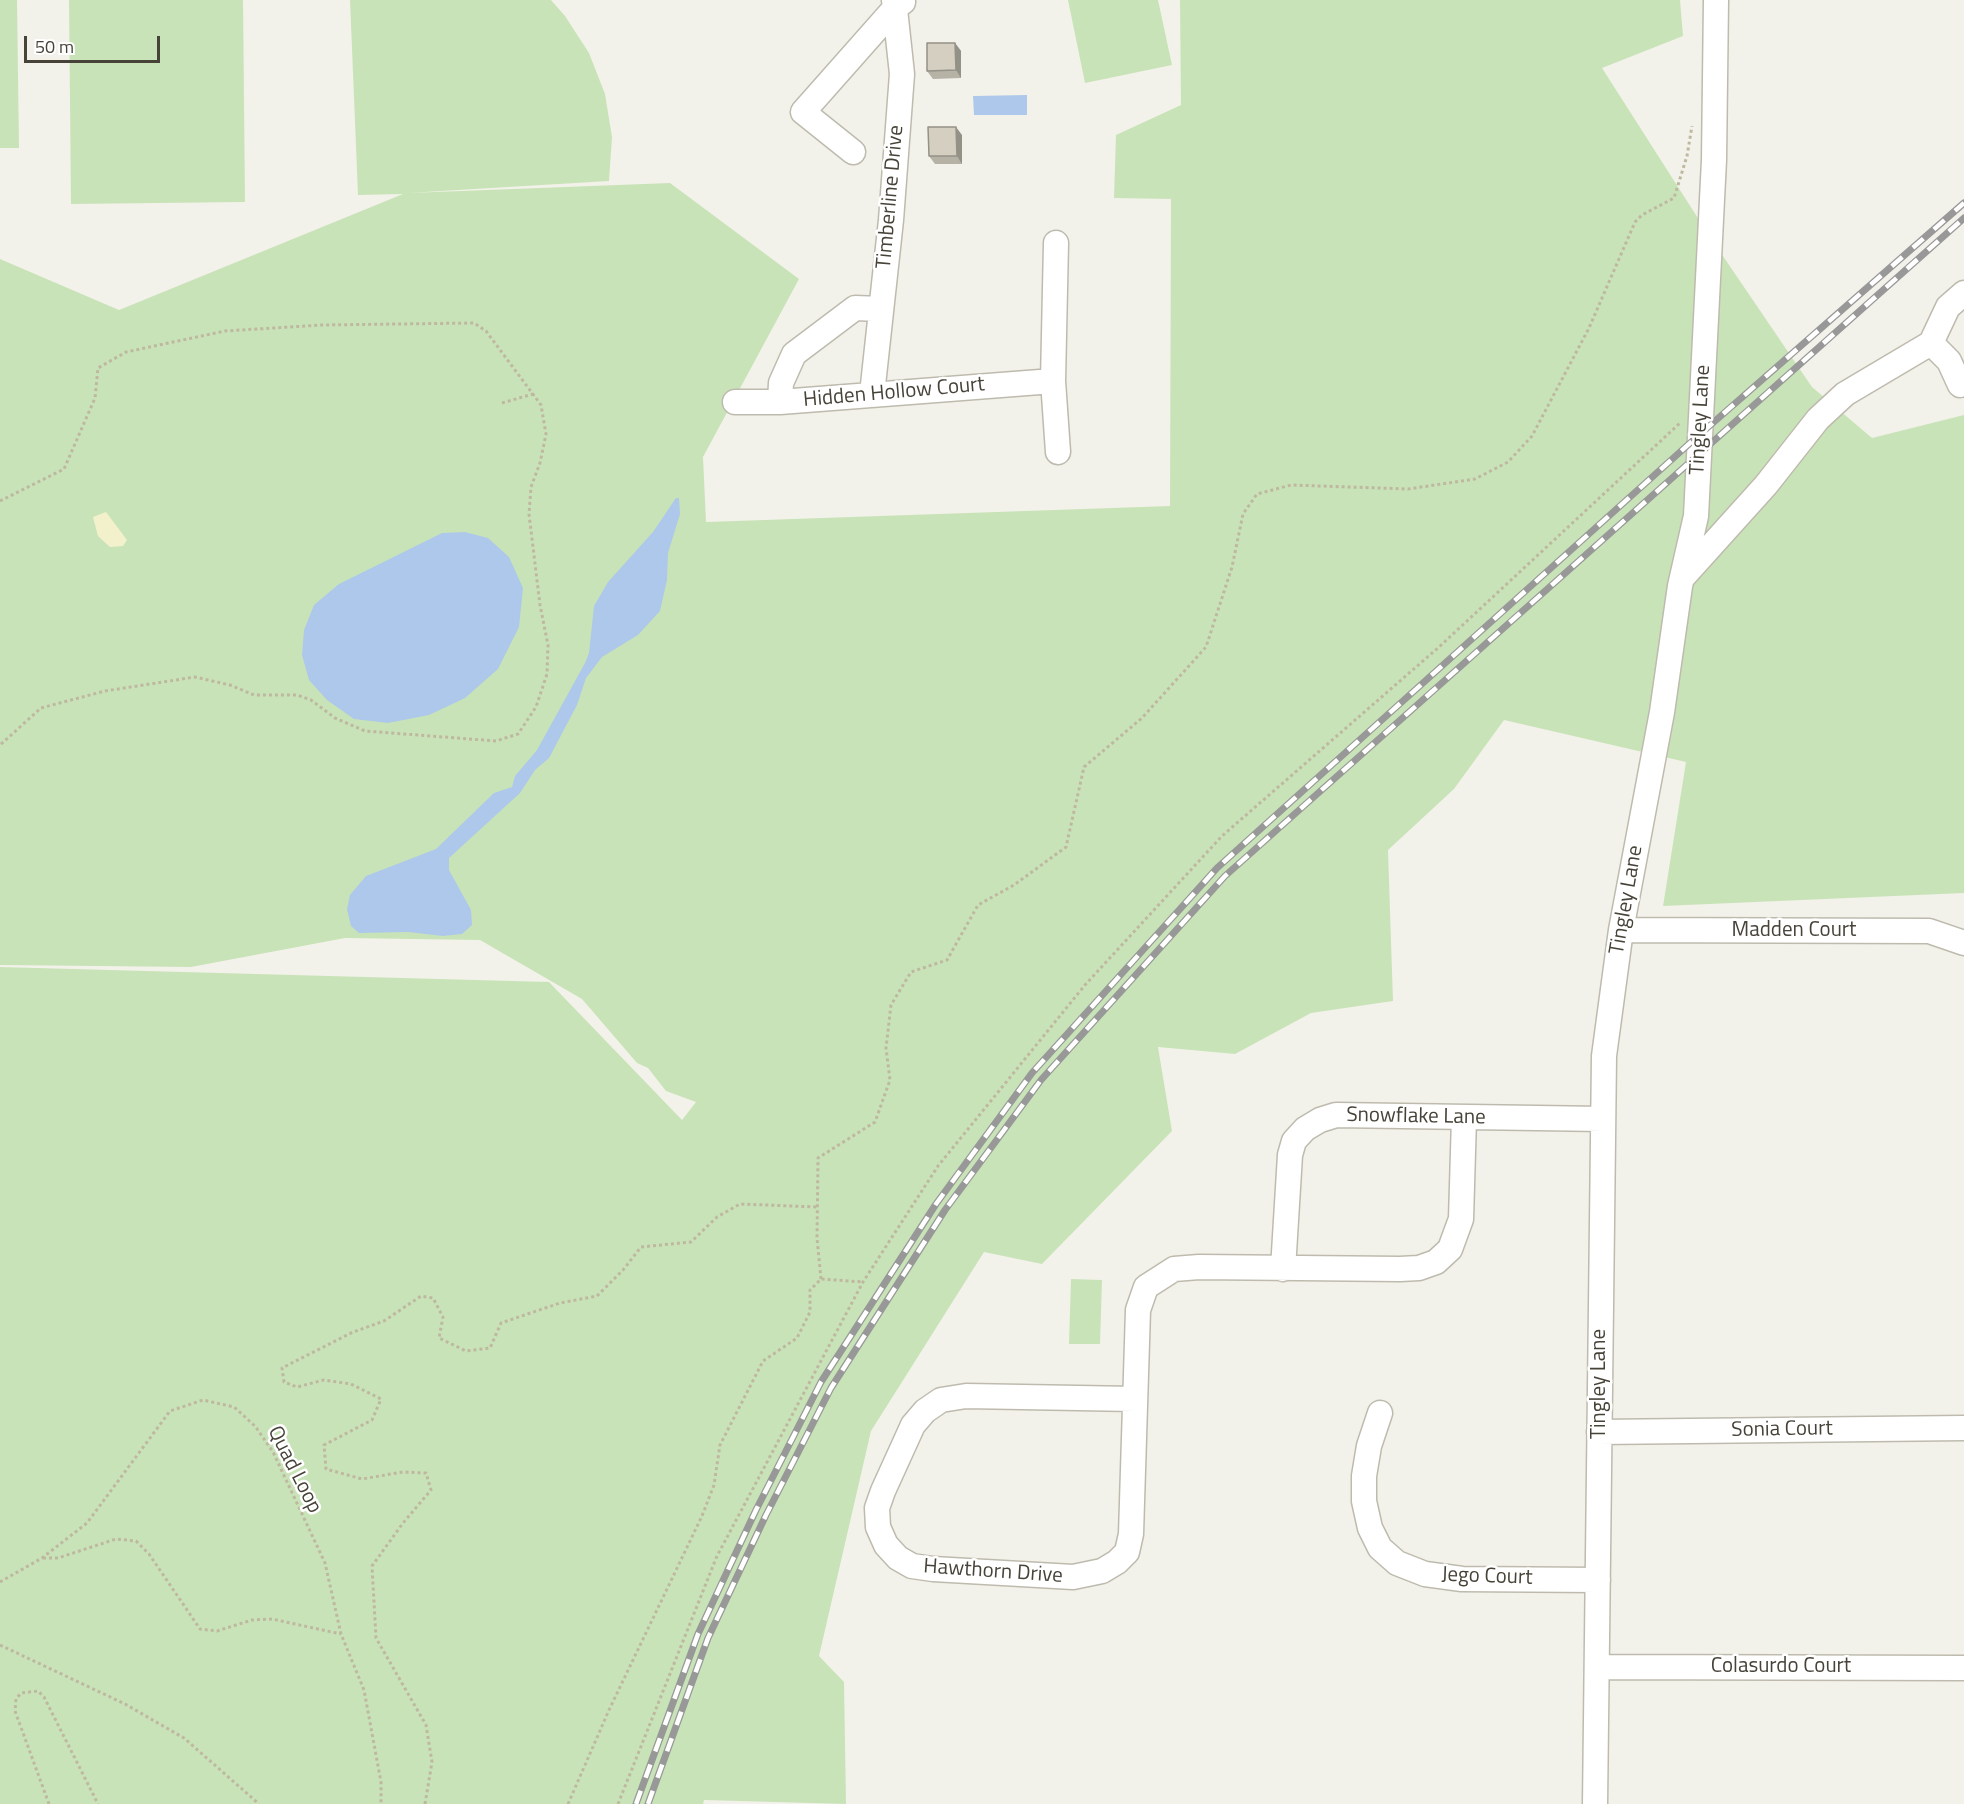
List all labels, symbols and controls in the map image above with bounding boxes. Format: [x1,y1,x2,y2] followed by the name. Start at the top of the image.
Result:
[27,24,164,62] scale bar
[35,33,74,60] text: 50 m
[872,124,910,270] street label: Timberline Drive
[1686,364,1716,476] street label: Tingley Lane
[802,373,986,413] street label: Hidden Hollow Court
[1605,844,1649,956] street label: Tingley Lane
[1732,918,1856,944] street label: Madden Court
[1346,1103,1486,1131] street label: Snowflake Lane
[1587,1329,1613,1439] street label: Tingley Lane
[1731,1417,1833,1443] street label: Sonia Court
[261,1422,327,1518] street label: Quad Loop
[923,1555,1063,1589] street label: Hawthorn Drive
[1441,1563,1533,1591] street label: Jego Court
[1711,1654,1851,1680] street label: Colasurdo Court

